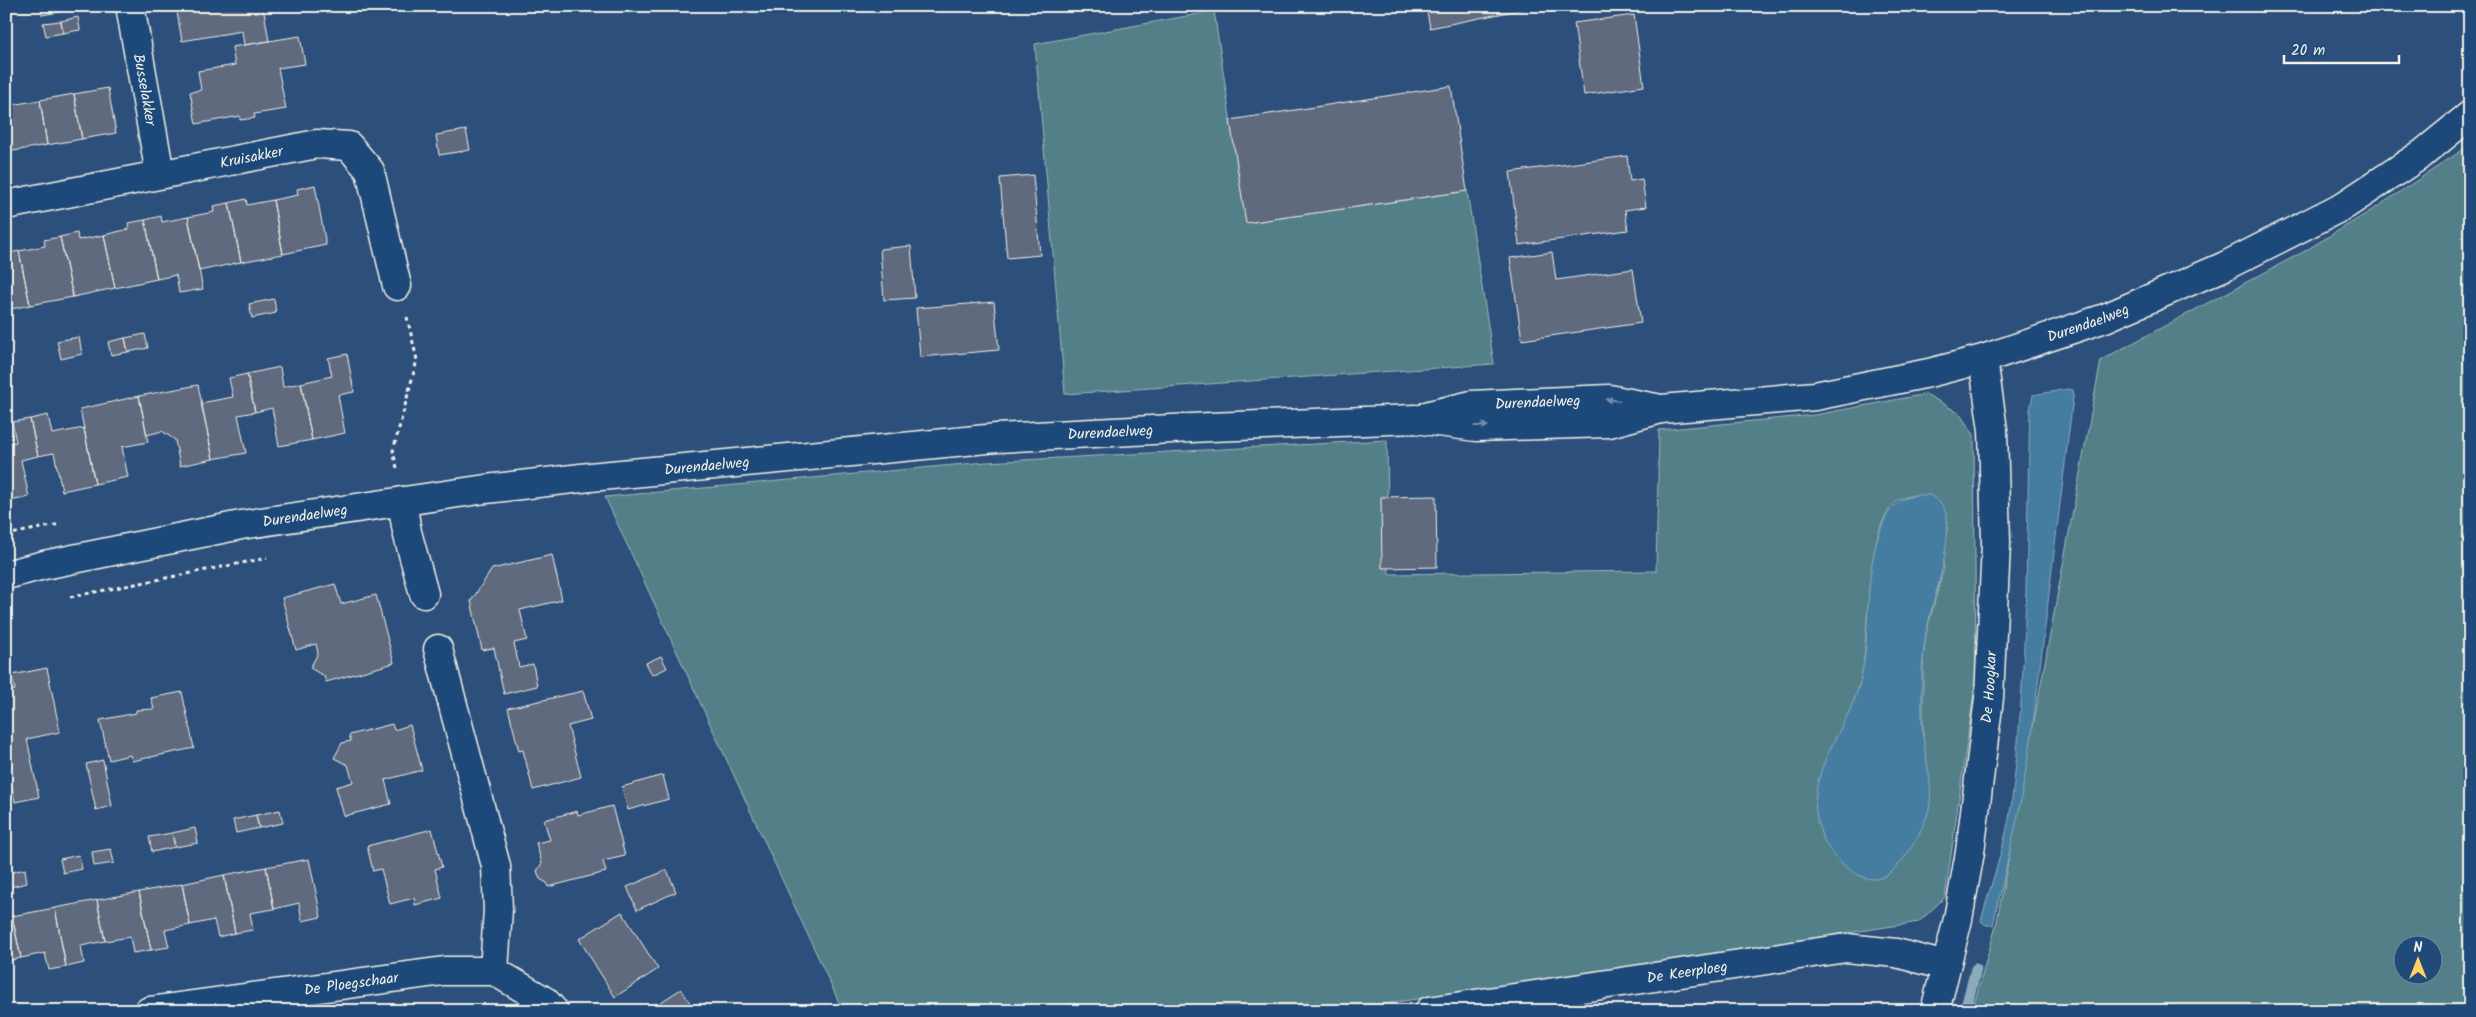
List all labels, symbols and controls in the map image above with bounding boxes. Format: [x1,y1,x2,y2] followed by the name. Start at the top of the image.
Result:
[2284,32,2398,64] scale bar
[2291,39,2325,63] text: 20 m
[126,52,162,129] street label: Busselakker
[218,140,286,176] street label: Kruisakker
[2044,298,2133,350] street label: Durendaelweg
[1494,389,1581,417] street label: Durendaelweg
[1605,396,1621,404] one-way arrow
[1067,419,1154,447] street label: Durendaelweg
[1473,422,1489,430] one-way arrow
[663,451,751,483] street label: Durendaelweg
[261,498,349,535] street label: Durendaelweg
[1975,649,2004,725] street label: De Hoogkar
[2394,934,2444,984] north arrow
[2414,937,2423,959] text: N
[1645,955,1729,991] street label: De Keerploeg
[303,966,401,1003] street label: De Ploegschaar

